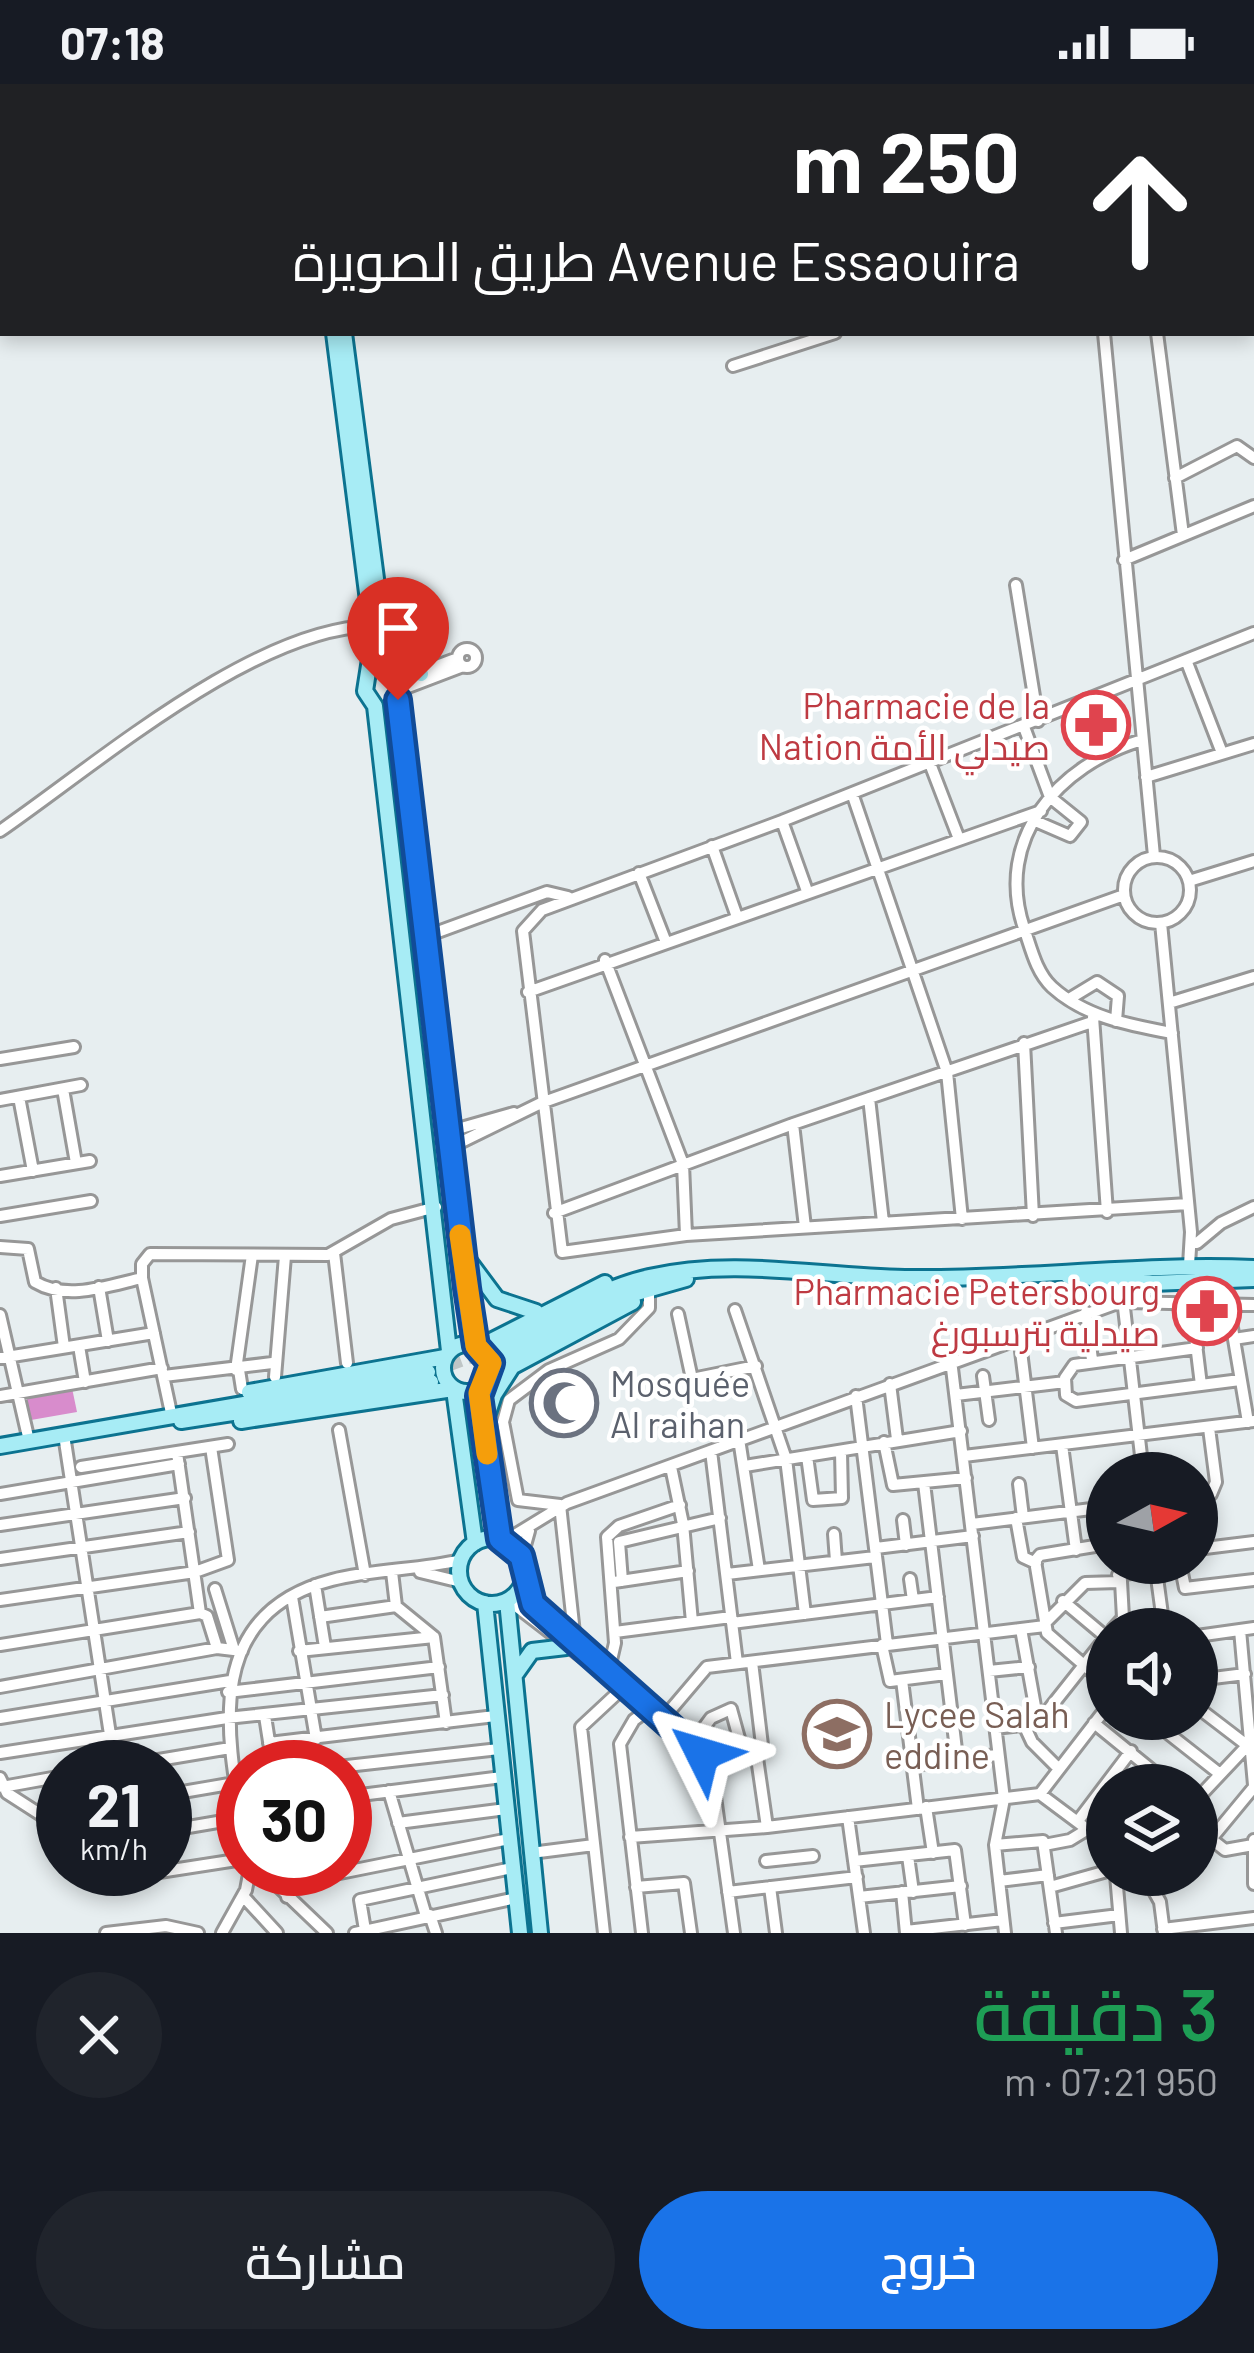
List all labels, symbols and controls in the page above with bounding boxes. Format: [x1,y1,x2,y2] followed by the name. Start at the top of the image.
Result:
[60,15,165,69] text: 07:18
[793,109,1020,210] text: 250 m
[1062,132,1218,288] icon: ahead
[293,227,1020,292] text: Avenue Essaouira طريق الصويرة
[347,577,449,700] pin
[365,595,431,661] icon: arrive
[759,683,1050,776] place label: Pharmacie de la Nation صيدلي الأمة
[1061,690,1131,760] pharmacy icon: Pharmacie de la Nation صيدلي الأمة
[793,1269,1160,1358] place label: Pharmacie Petersbourg صيدلية بترسبورغ
[1172,1276,1242,1346] pharmacy icon: Pharmacie Petersbourg صيدلية بترسبورغ
[610,1361,750,1445] place label: Mosquée Al raihan
[529,1368,599,1438] mosque icon: Mosquée Al raihan
[1086,1452,1218,1584] north arrow
[1086,1452,1218,1896] map controls
[1086,1608,1218,1740] button: sound
[639,1691,765,1817] position arrow
[884,1692,1070,1776] place label: Lycee Salah eddine
[802,1699,872,1769] school or university icon: Lycee Salah eddine
[216,1740,372,1896] speed limit sign: 30
[1086,1764,1218,1896] button: layers
[87,1767,141,1839] text: 21
[80,1830,148,1866] text: km/h
[974,1969,1218,2055] text: 3 دقيقة
[36,1972,162,2098] button: close
[1004,2057,1218,2104] text: 950 m · 07:21
[36,2191,615,2329] button: مشاركة
[639,2191,1218,2329] button: خروج

